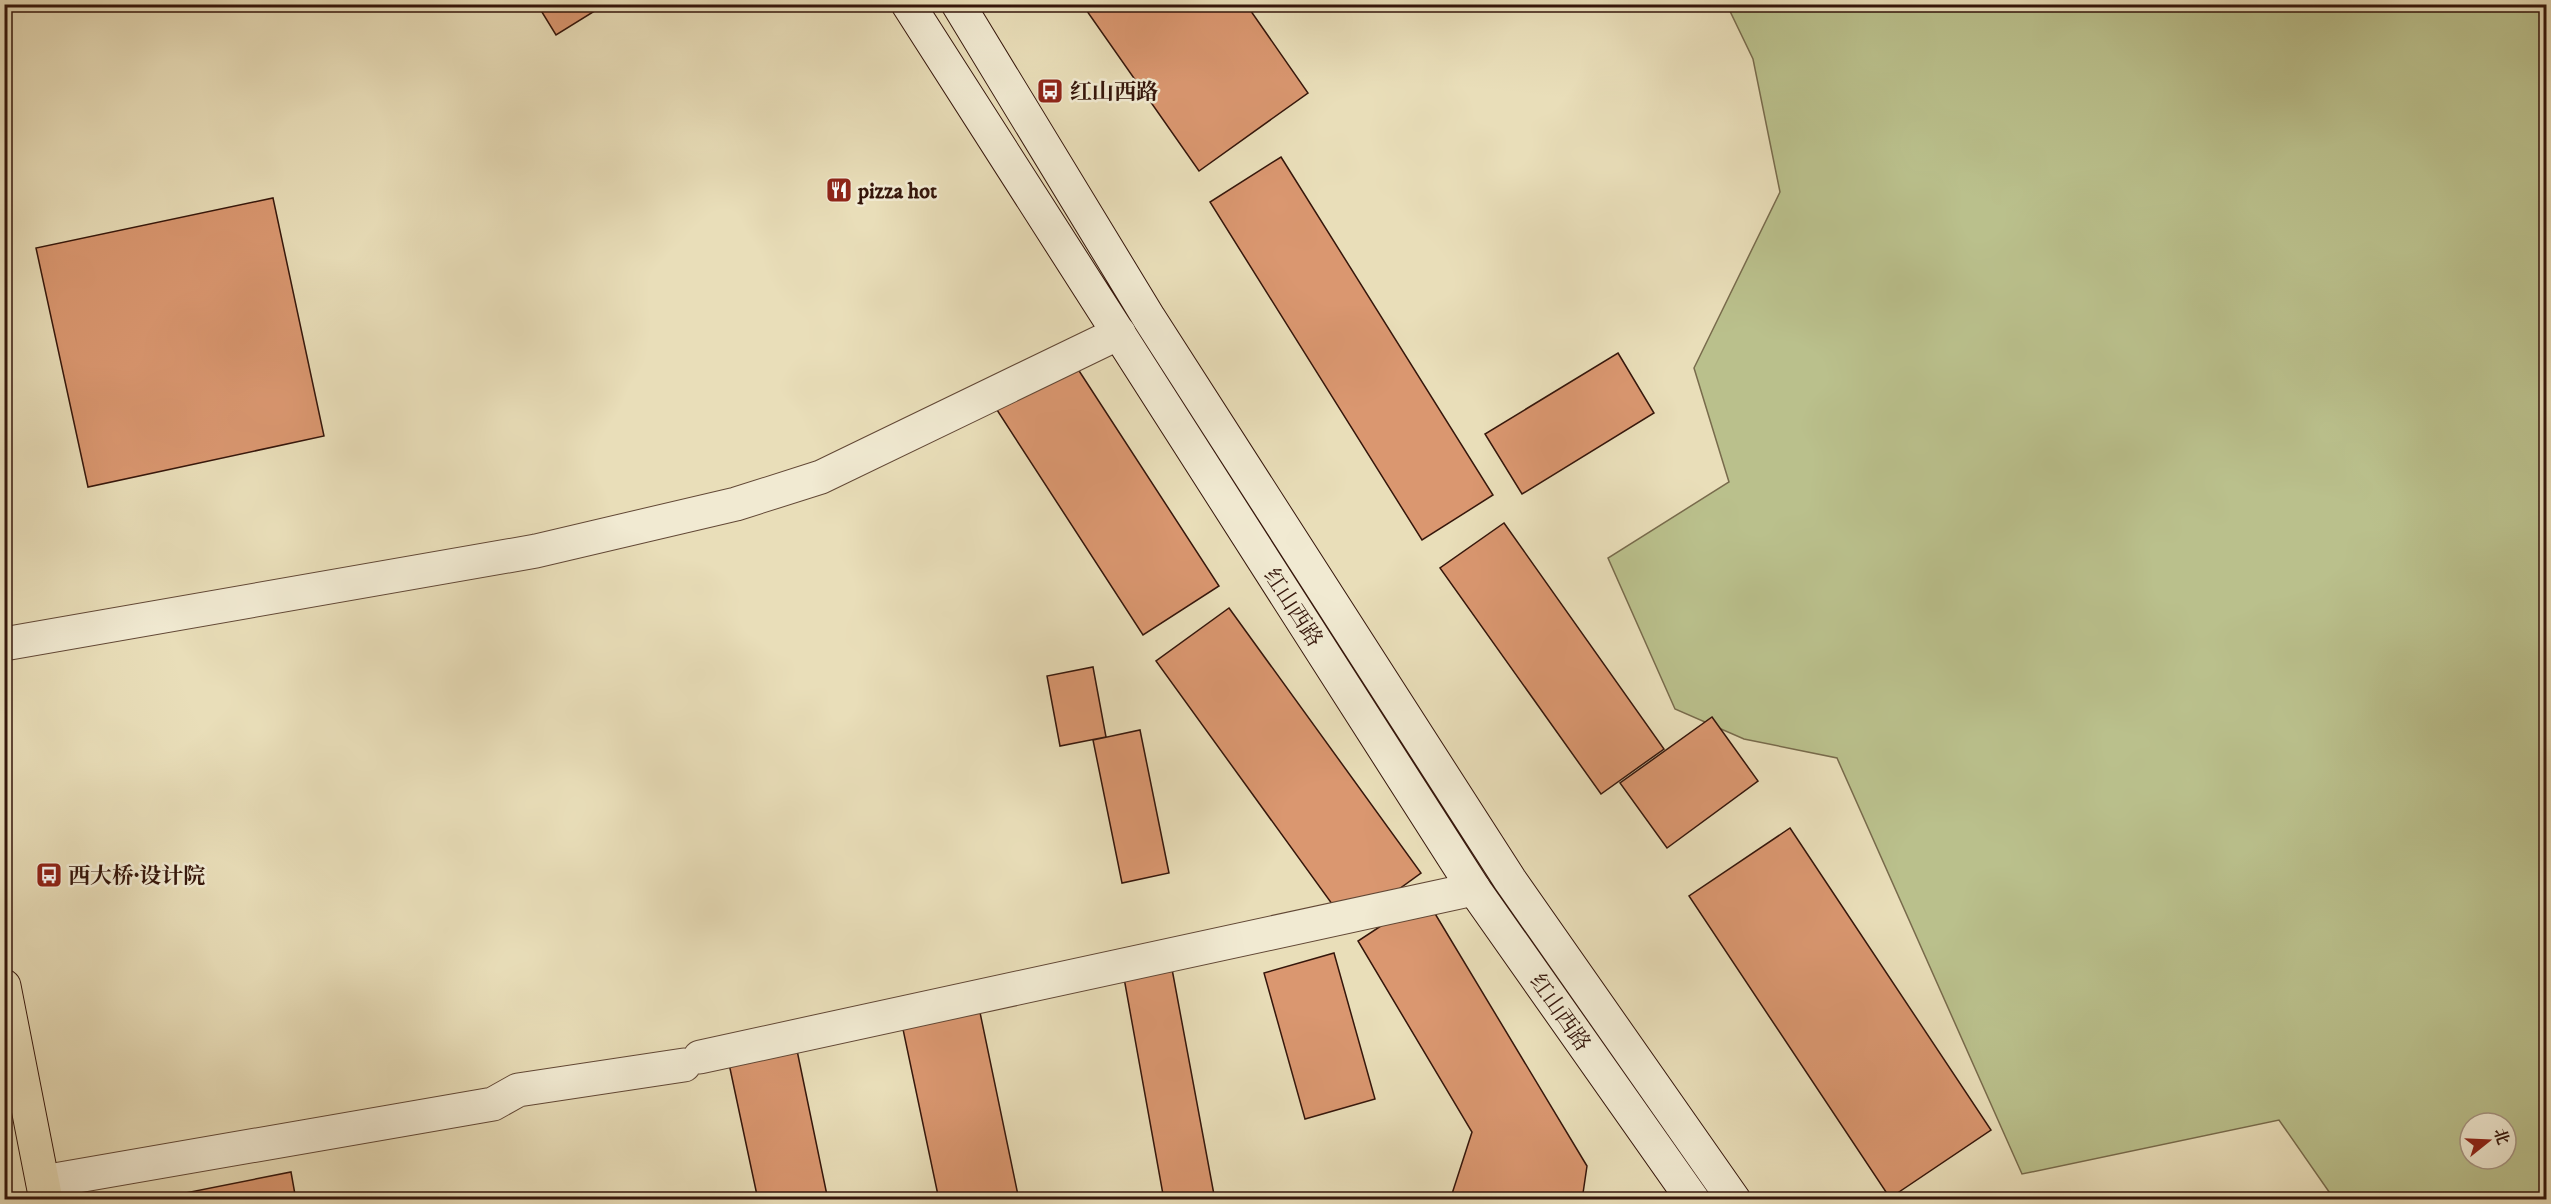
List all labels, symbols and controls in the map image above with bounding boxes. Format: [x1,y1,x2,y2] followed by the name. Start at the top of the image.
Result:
[1035,76,1065,106] bus stop icon: 红山西路
[1070,79,1158,106] place label: 红山西路
[824,175,854,205] restaurant icon: pizza hot
[857,178,937,205] place label: pizza hot
[1257,564,1328,652] street label: 红山西路
[34,860,64,890] bus stop icon: 西大桥·设计院
[68,863,205,890] place label: 西大桥·设计院
[1523,969,1596,1057] street label: 红山西路
[2458,1111,2518,1171] north arrow
[2489,1126,2513,1147] text: 北

